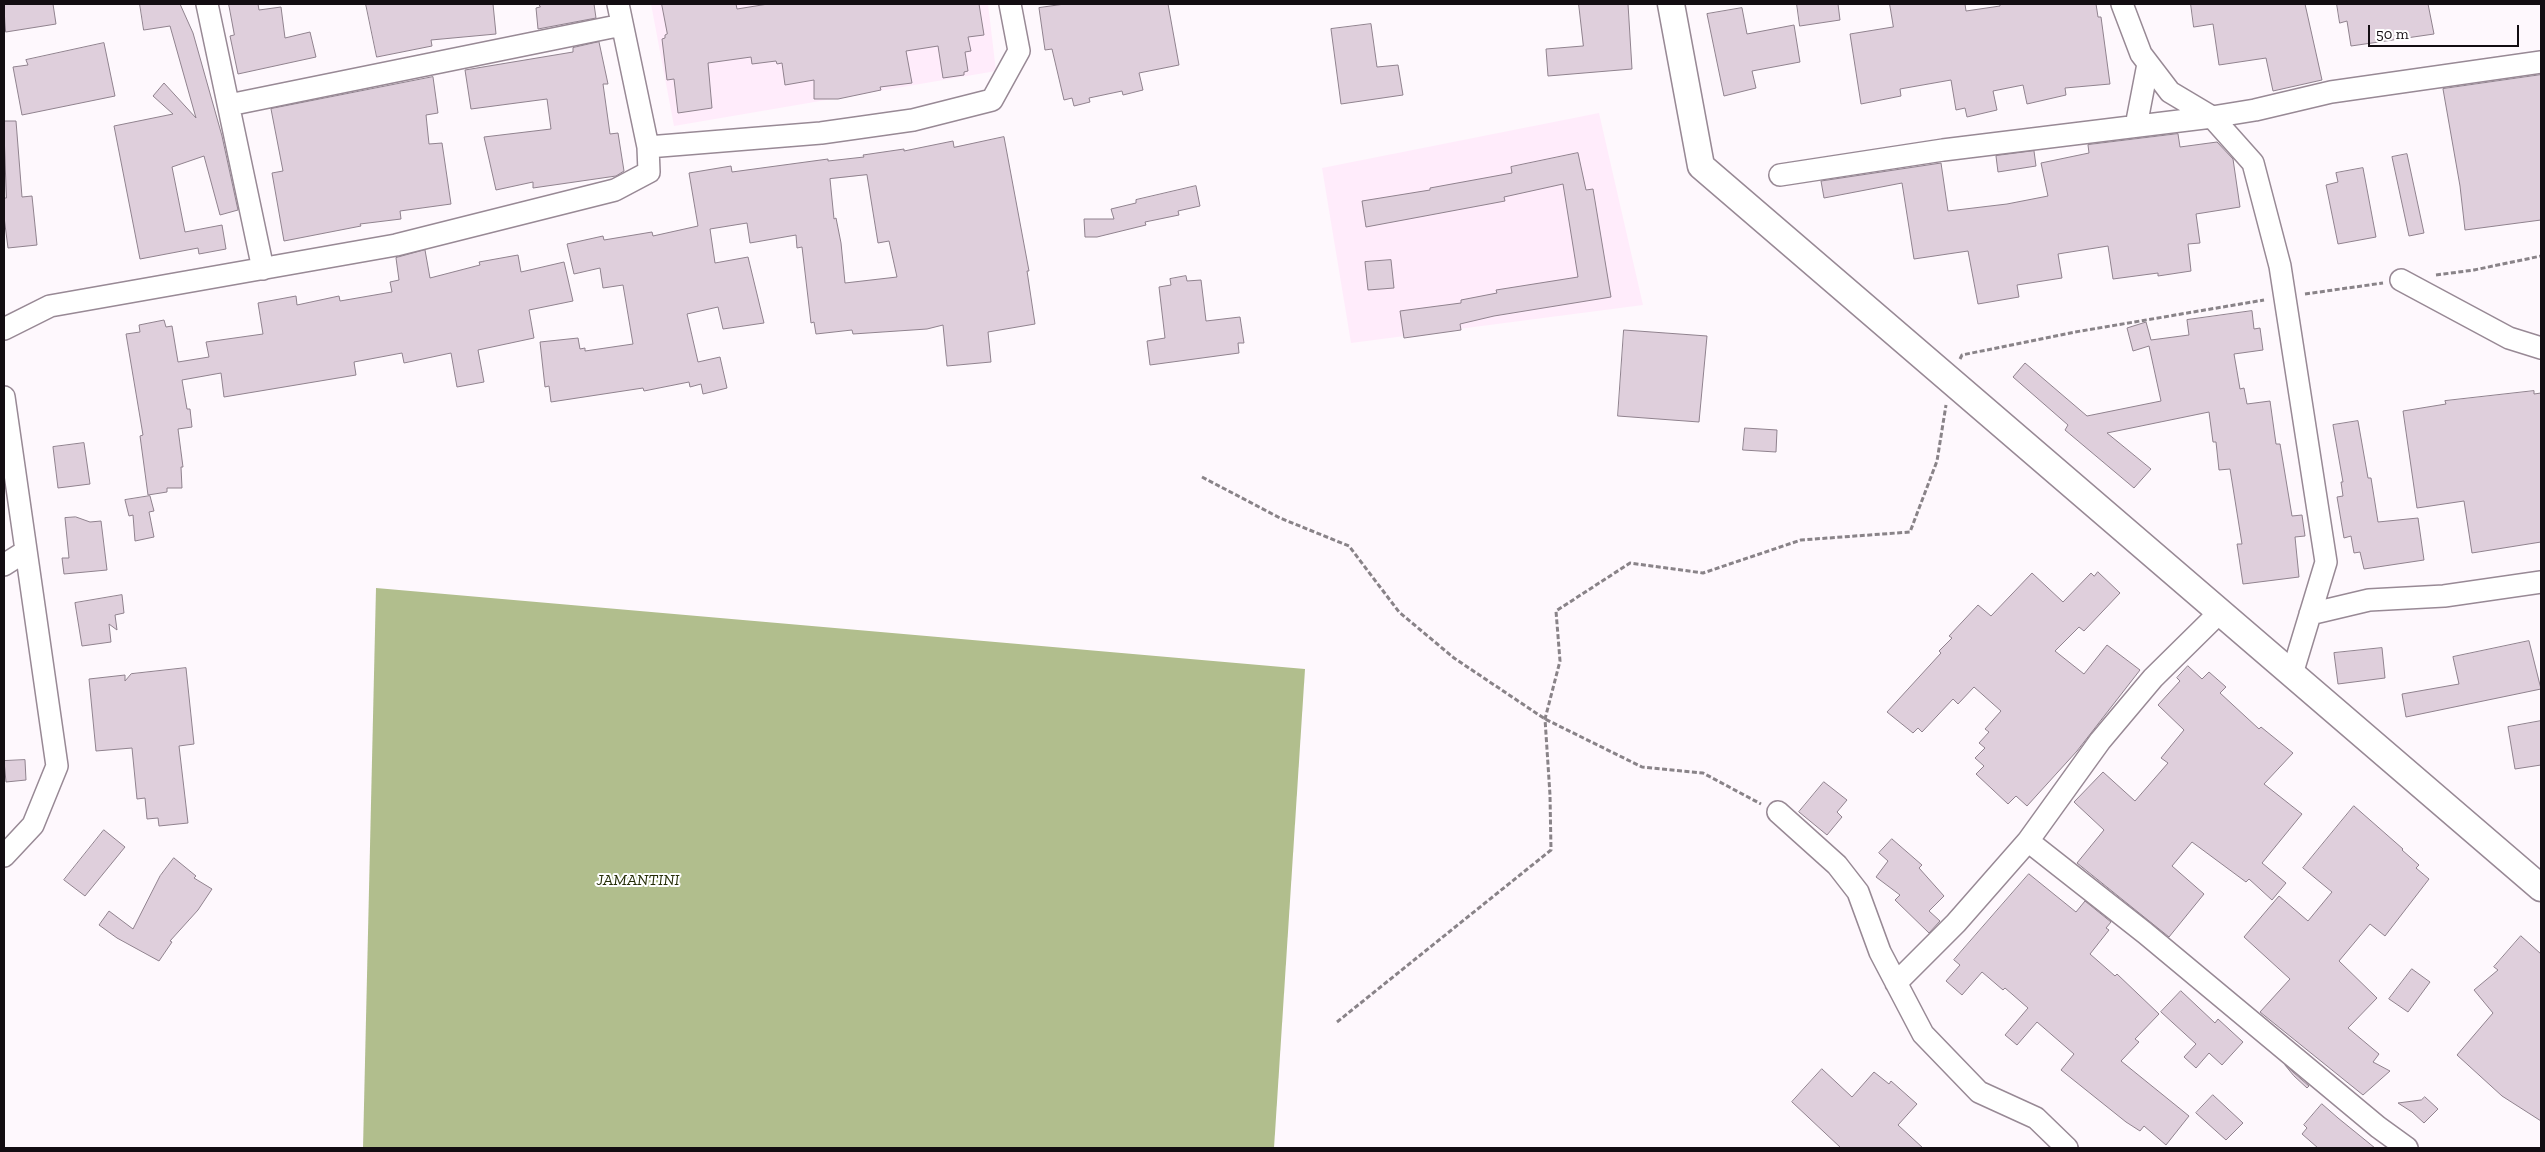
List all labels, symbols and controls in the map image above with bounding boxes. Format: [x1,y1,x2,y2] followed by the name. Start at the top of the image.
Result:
[2370,15,2521,47] scale bar
[2376,25,2409,43] text: 50 m
[596,870,680,890] park label: JAMANTINI

